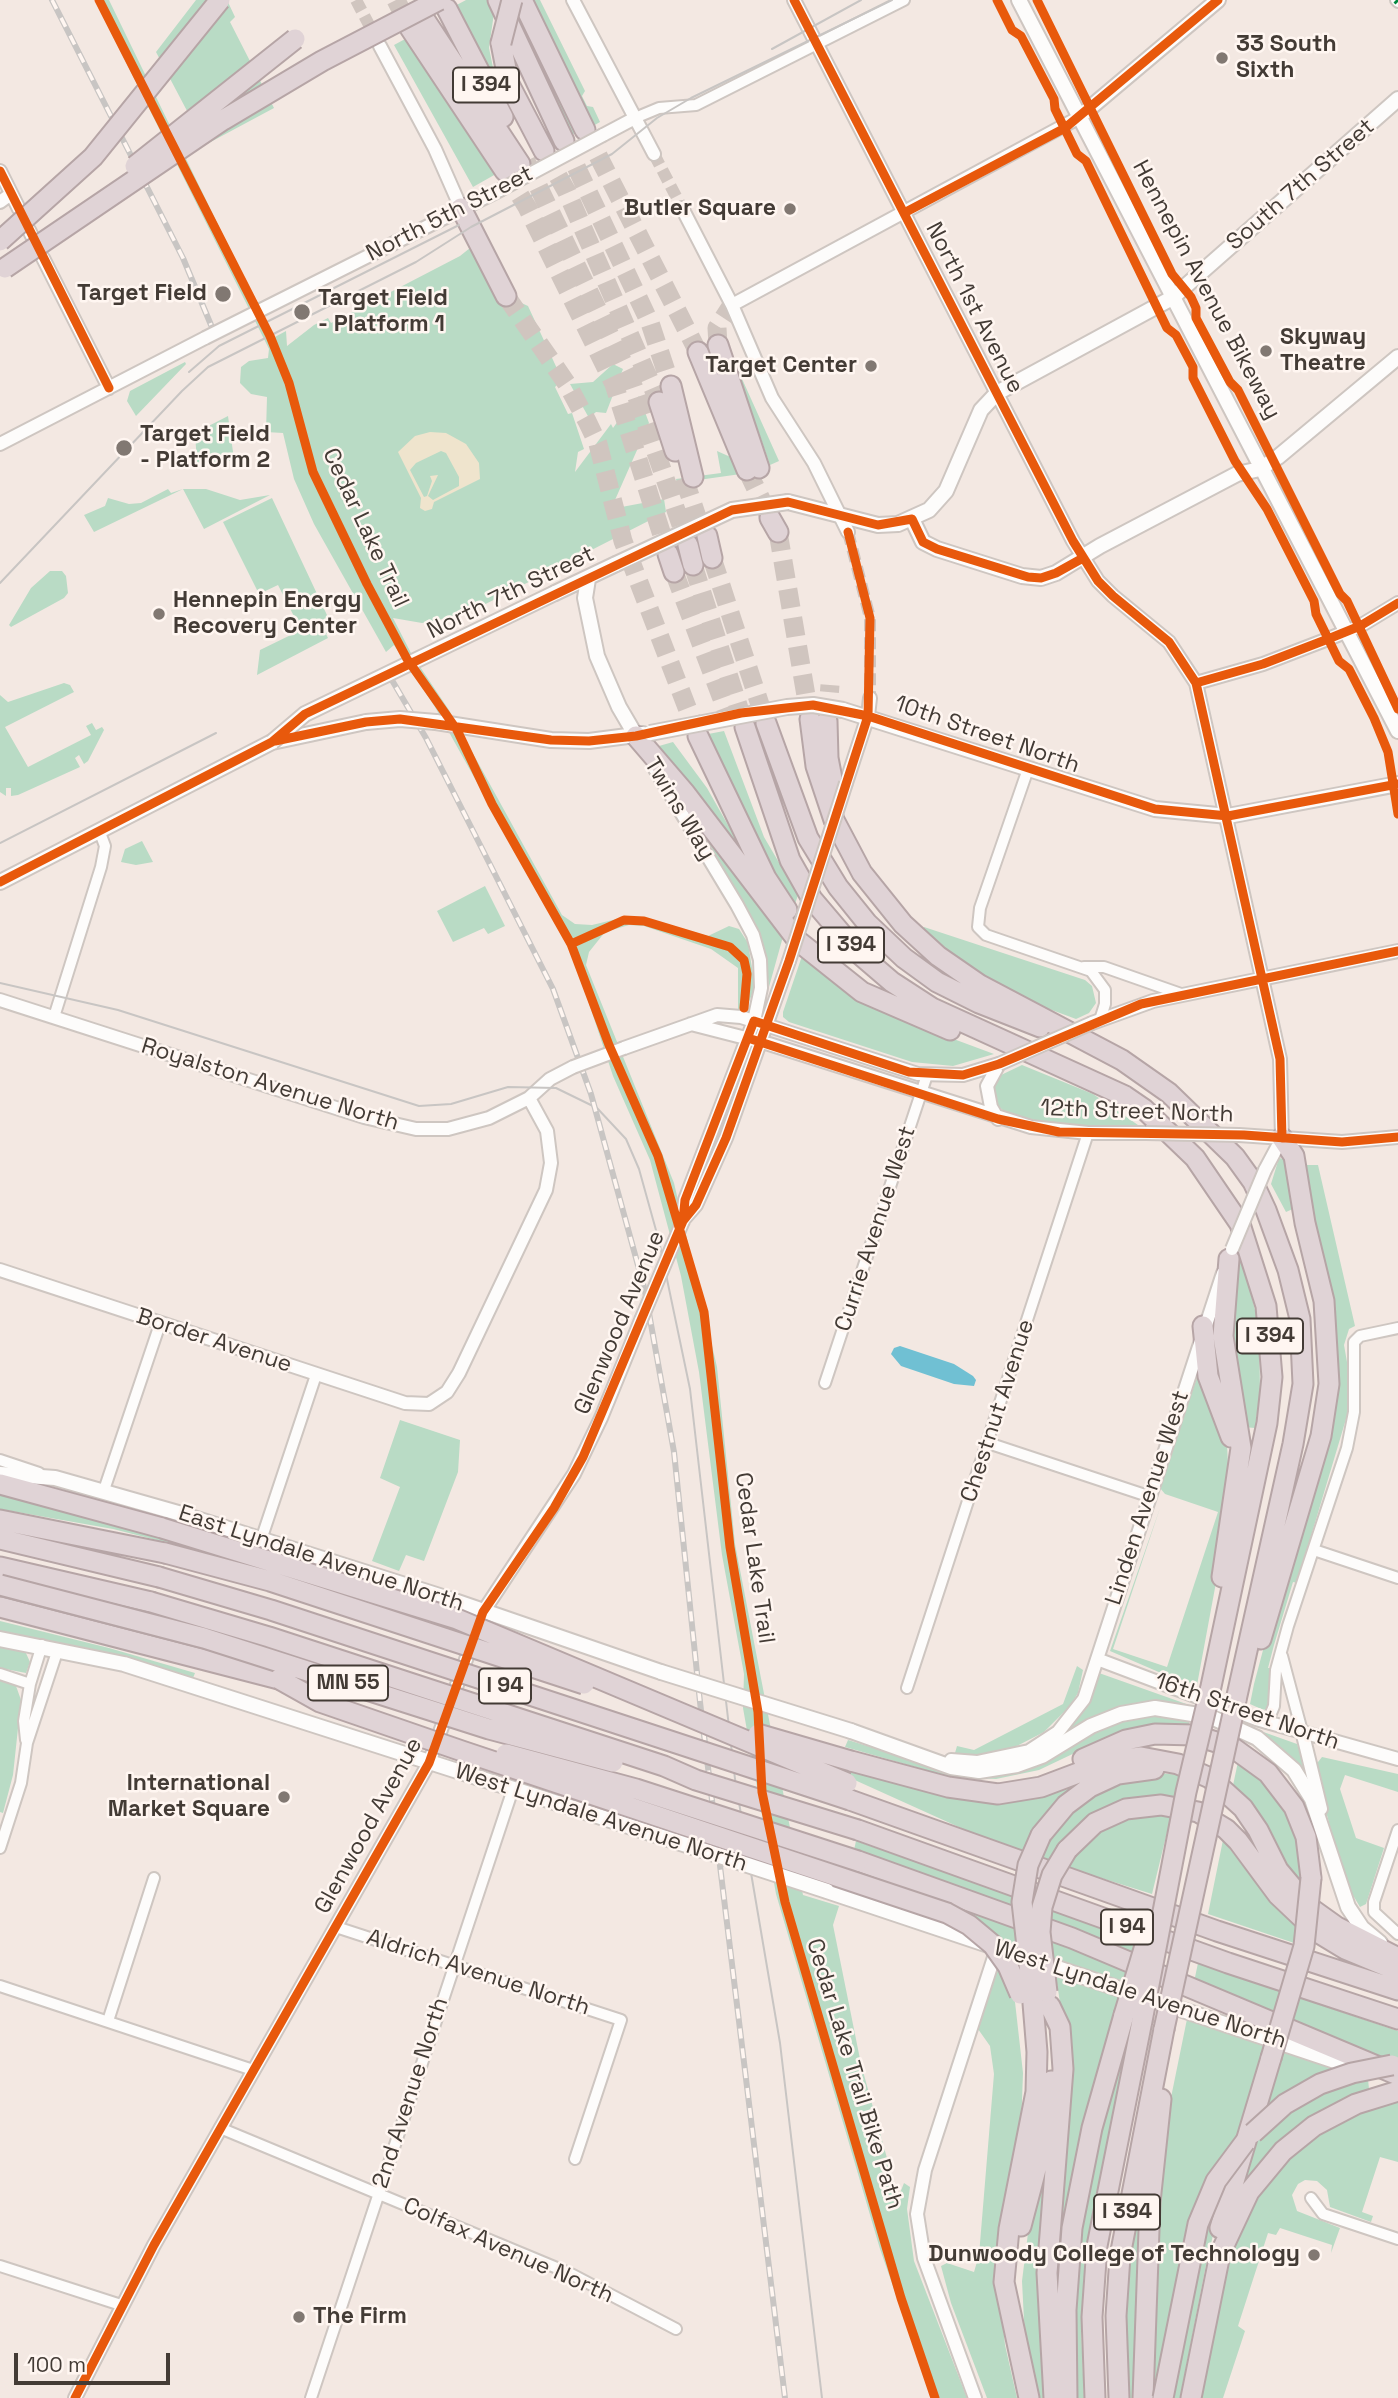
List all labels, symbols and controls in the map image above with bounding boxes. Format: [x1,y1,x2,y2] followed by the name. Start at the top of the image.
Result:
[1236,31,1337,85] place label: 33 South Sixth
[1214,50,1230,66] marker: 33 South Sixth
[453,68,519,102] road number: I 394
[1221,113,1381,257] street label: South 7th Street
[1126,156,1286,424] street label: Hennepin Avenue Bikeway
[362,160,538,268] street label: North 5th Street
[624,195,776,223] place label: Butler Square
[782,201,798,217] marker: Butler Square
[919,218,1029,398] street label: North 1st Avenue
[77,280,207,308] place label: Target Field
[213,284,233,304] marker: Target Field
[318,285,448,339] place label: Target Field - Platform 1
[292,302,312,322] marker: Target Field - Platform 1
[1280,324,1366,378] place label: Skyway Theatre
[1258,343,1274,359] marker: Skyway Theatre
[705,352,857,380] place label: Target Center
[863,358,879,374] marker: Target Center
[140,421,270,475] place label: Target Field - Platform 2
[114,438,134,458] marker: Target Field - Platform 2
[316,444,414,612] street label: Cedar Lake Trail
[423,541,599,645] street label: North 7th Street
[173,587,361,641] place label: Hennepin Energy Recovery Center
[151,606,167,622] marker: Hennepin Energy Recovery Center
[891,690,1083,780] street label: 10th Street North
[638,753,720,865] street label: Twins Way
[818,928,884,962] road number: I 394
[138,1033,402,1137] street label: Royalston Avenue North
[1040,1095,1234,1129] street label: 12th Street North
[830,1123,922,1335] street label: Currie Avenue West
[569,1227,671,1419] street label: Glenwood Avenue
[133,1303,295,1379] street label: Border Avenue
[955,1316,1041,1506] street label: Chestnut Avenue
[1237,1318,1303,1354] road number: I 394
[1100,1387,1196,1609] street label: Linden Avenue West
[728,1471,780,1645] street label: Cedar Lake Trail
[175,1500,467,1618] street label: East Lyndale Avenue North
[308,1666,388,1700] road number: MN 55
[1151,1667,1343,1757] street label: 16th Street North
[479,1668,531,1704] road number: I 94
[309,1733,429,1919] street label: Glenwood Avenue
[451,1758,751,1878] street label: West Lyndale Avenue North
[108,1770,270,1824] place label: International Market Square
[276,1789,292,1805] marker: International Market Square
[1101,1910,1153,1944] road number: I 94
[363,1924,593,2022] street label: Aldrich Avenue North
[800,1935,908,2213] street label: Cedar Lake Trail Bike Path
[990,1935,1290,2055] street label: West Lyndale Avenue North
[367,1994,455,2192] street label: 2nd Avenue North
[399,2192,617,2310] street label: Colfax Avenue North
[1094,2194,1160,2230] road number: I 394
[928,2241,1300,2269] place label: Dunwoody College of Technology
[1306,2247,1322,2263] marker: Dunwoody College of Technology
[313,2303,407,2331] place label: The Firm
[291,2309,307,2325] marker: The Firm
[18,2338,173,2382] scale bar
[27,2351,86,2378] text: 100 m

